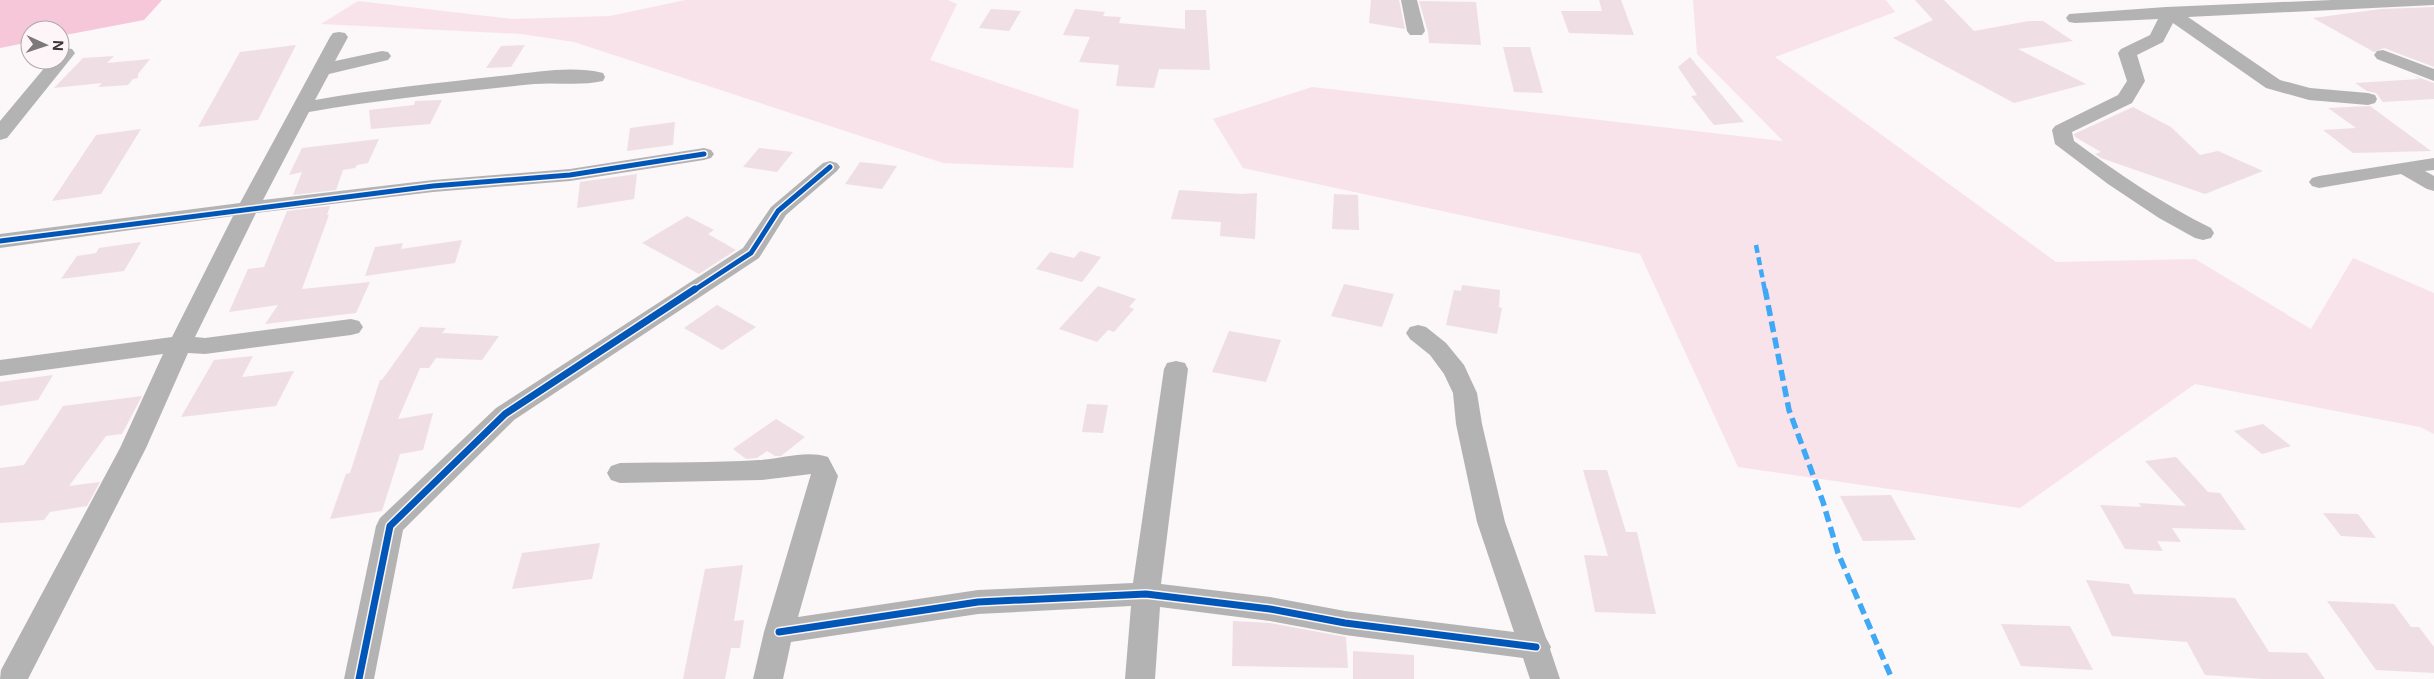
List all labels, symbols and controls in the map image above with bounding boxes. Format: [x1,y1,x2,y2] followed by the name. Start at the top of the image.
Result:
[20,20,70,70] north arrow
[50,40,67,51] text: N

